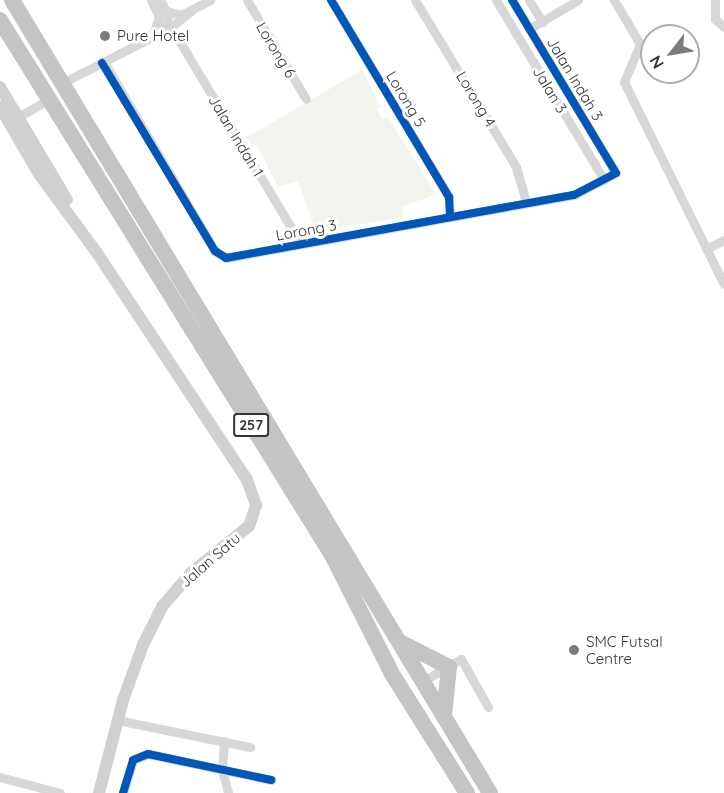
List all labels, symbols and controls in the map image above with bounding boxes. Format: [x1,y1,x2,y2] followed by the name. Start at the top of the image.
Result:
[252,19,300,81] street label: Lorong 6
[640,24,700,84] north arrow
[117,27,189,45] place label: Pure Hotel
[98,29,112,43] marker: Pure Hotel
[543,34,607,124] street label: Jalan Indah 3
[645,52,668,72] text: N
[529,64,571,116] street label: Jalan 3
[382,68,430,130] street label: Lorong 5
[452,68,500,130] street label: Lorong 4
[205,92,267,180] street label: Jalan Indah 1
[274,216,338,244] street label: Lorong 3
[233,414,269,436] road number: 257
[176,529,244,591] street label: Jalan Satu
[586,632,663,667] place label: SMC Futsal Centre
[567,643,581,657] marker: SMC Futsal Centre

